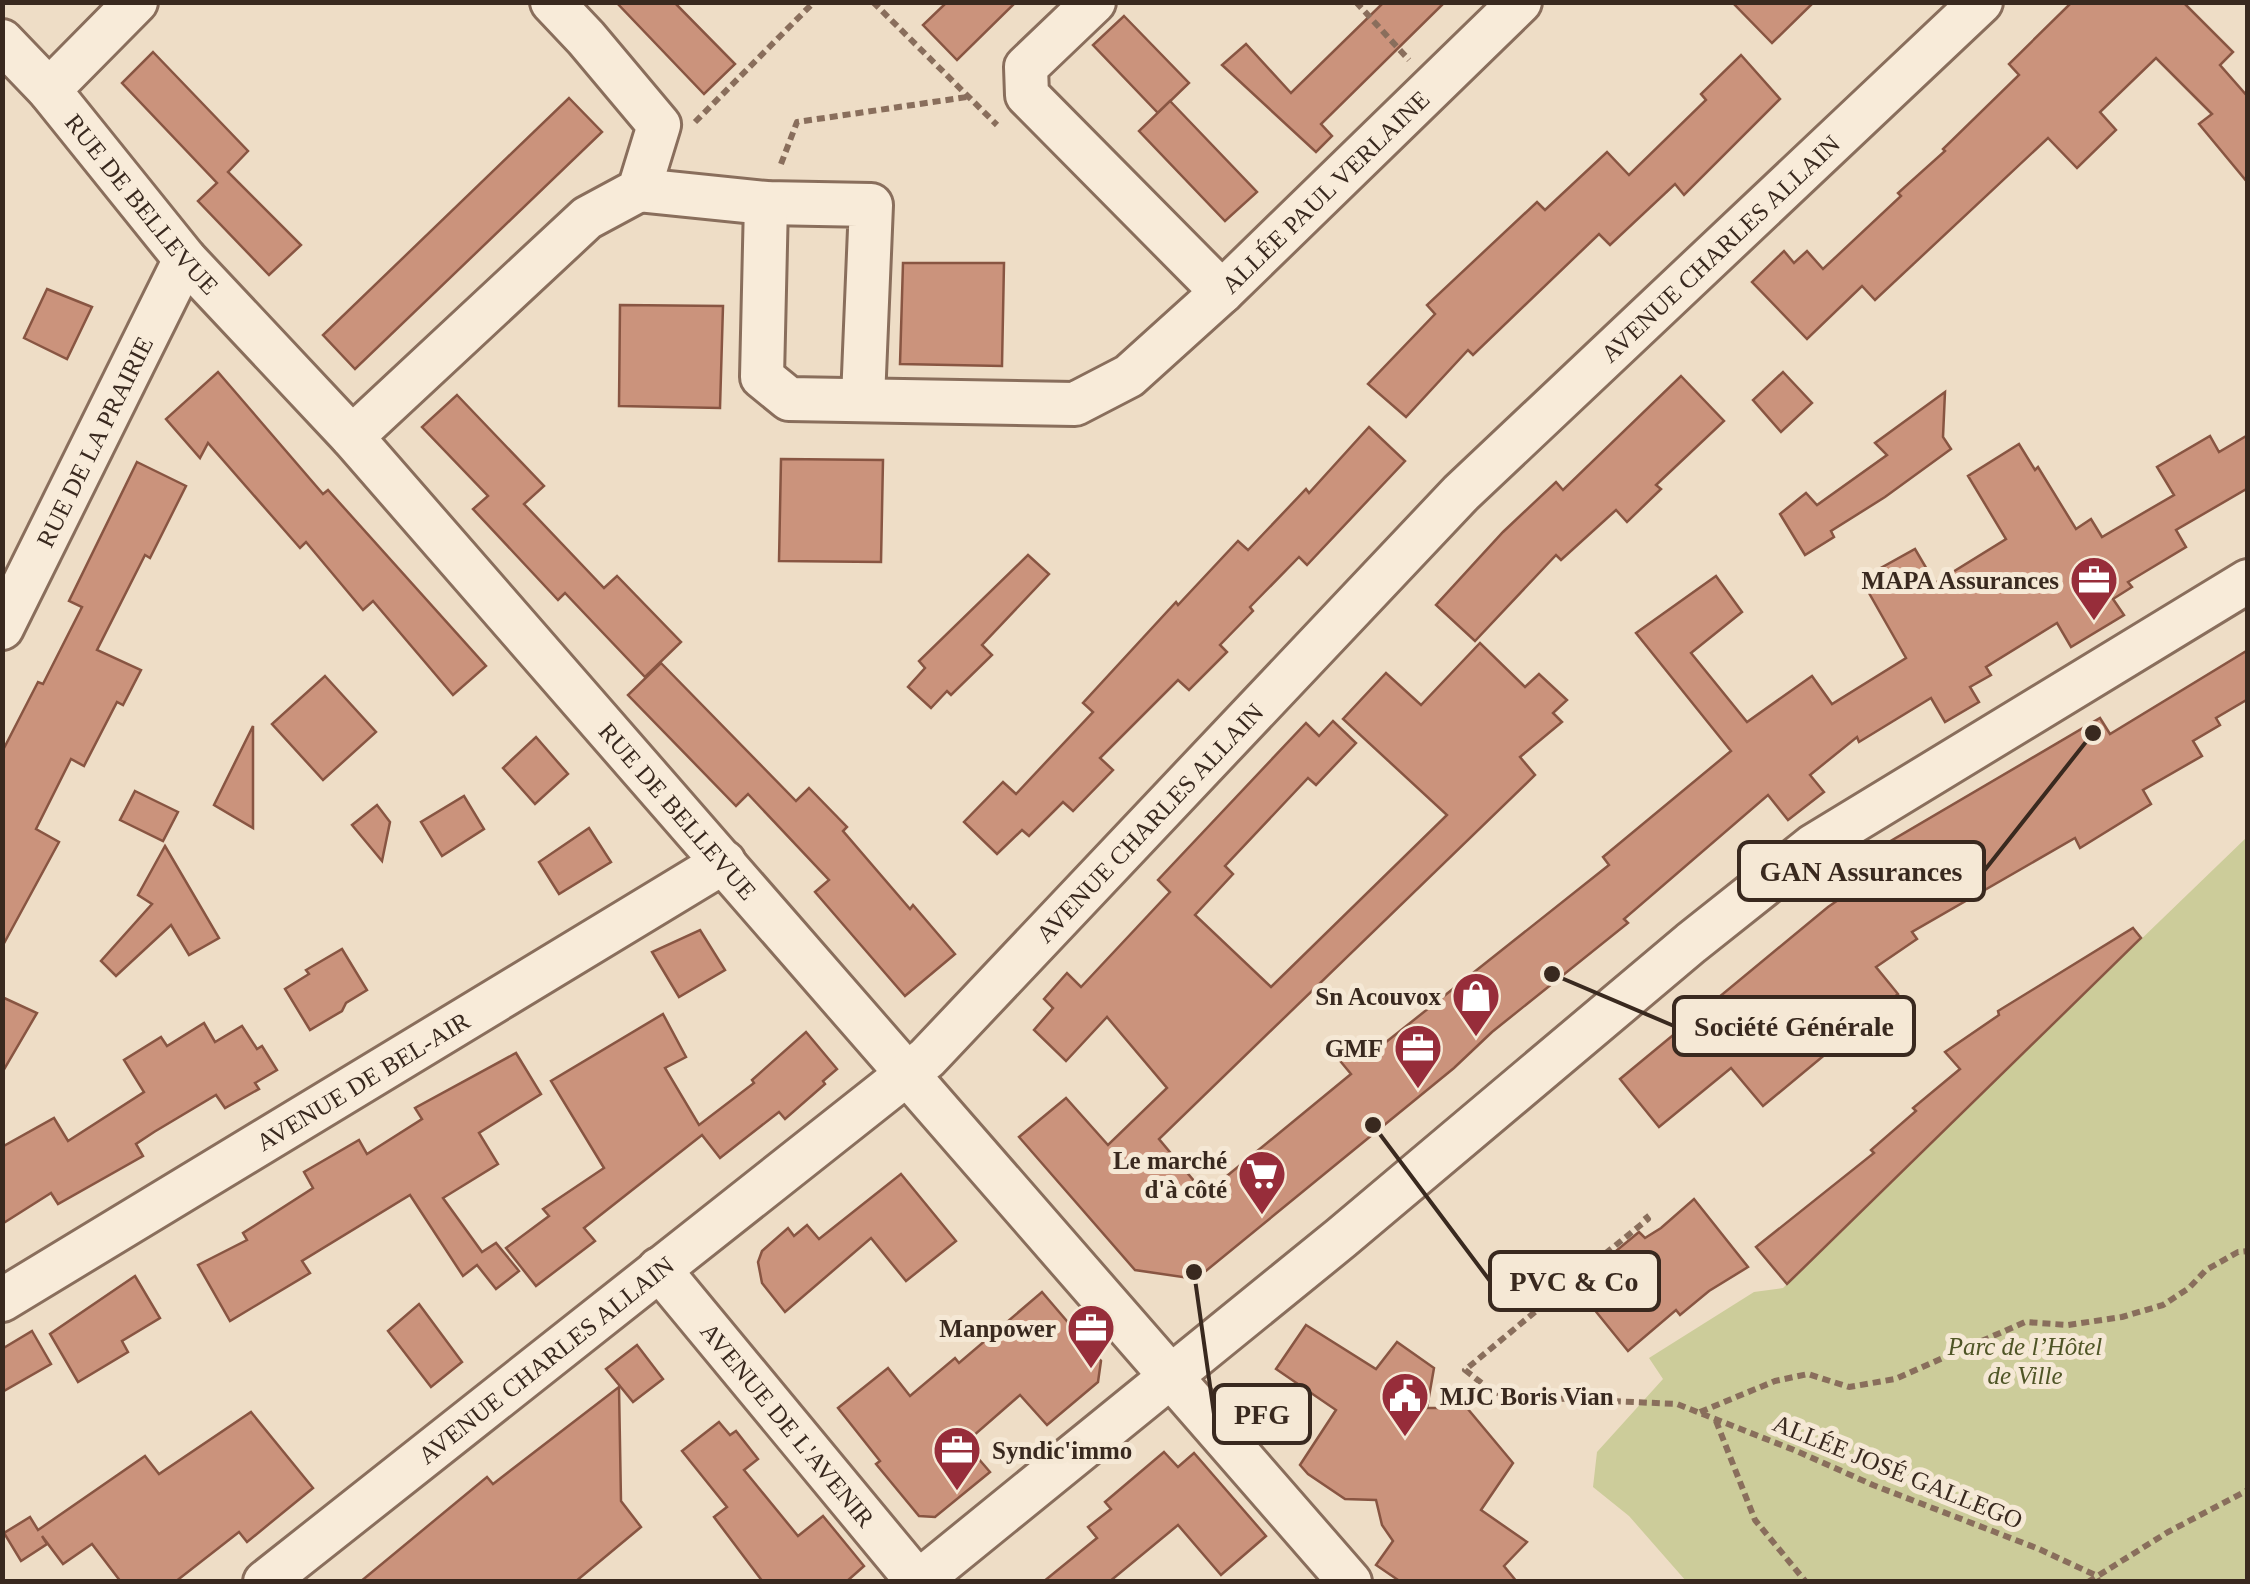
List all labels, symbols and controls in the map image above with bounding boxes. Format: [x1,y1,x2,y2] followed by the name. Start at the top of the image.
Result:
[1216,85,1435,299] street label: ALLÉE PAUL VERLAINE
[60,109,224,300] street label: RUE DE BELLEVUE
[1596,130,1845,368] street label: AVENUE CHARLES ALLAIN
[31,332,158,552] street label: RUE DE LA PRAIRIE
[2068,554,2120,622] office icon: MAPA Assurances
[1862,567,2059,594] place label: MAPA Assurances
[1031,698,1269,948] street label: AVENUE CHARLES ALLAIN
[593,718,762,905] street label: RUE DE BELLEVUE
[1739,842,1984,900] callout: GAN Assurances
[1759,856,1963,887] text: GAN Assurances
[1450,970,1502,1038] shop icon: Sn Acouvox
[1315,983,1441,1010] place label: Sn Acouvox
[1674,997,1914,1055] callout: Société Générale
[252,1007,475,1156] street label: AVENUE DE BEL-AIR
[1694,1011,1894,1042] text: Société Générale
[1392,1022,1444,1090] office icon: GMF
[1325,1035,1383,1062] place label: GMF
[1113,1147,1227,1203] place label: Le marché d'à côté
[1236,1148,1288,1216] supermarket icon: Le marché d'à côté
[413,1251,679,1469] street label: AVENUE CHARLES ALLAIN
[1490,1252,1659,1310] callout: PVC & Co
[1509,1266,1639,1297] text: PVC & Co
[1065,1302,1117,1370] office icon: Manpower
[939,1315,1056,1342] place label: Manpower
[695,1318,880,1533] street label: AVENUE DE L'AVENIR
[1947,1333,2102,1389] park label: Parc de l’Hôtel de Ville
[1379,1370,1431,1438] public building icon: MJC Boris Vian
[1440,1383,1614,1410] place label: MJC Boris Vian
[1214,1385,1310,1443] callout: PFG
[1234,1399,1290,1430] text: PFG
[1769,1409,2026,1534] street label: ALLÉE JOSÉ GALLEGO
[931,1424,983,1492] office icon: Syndic'immo
[992,1437,1132,1464] place label: Syndic'immo

